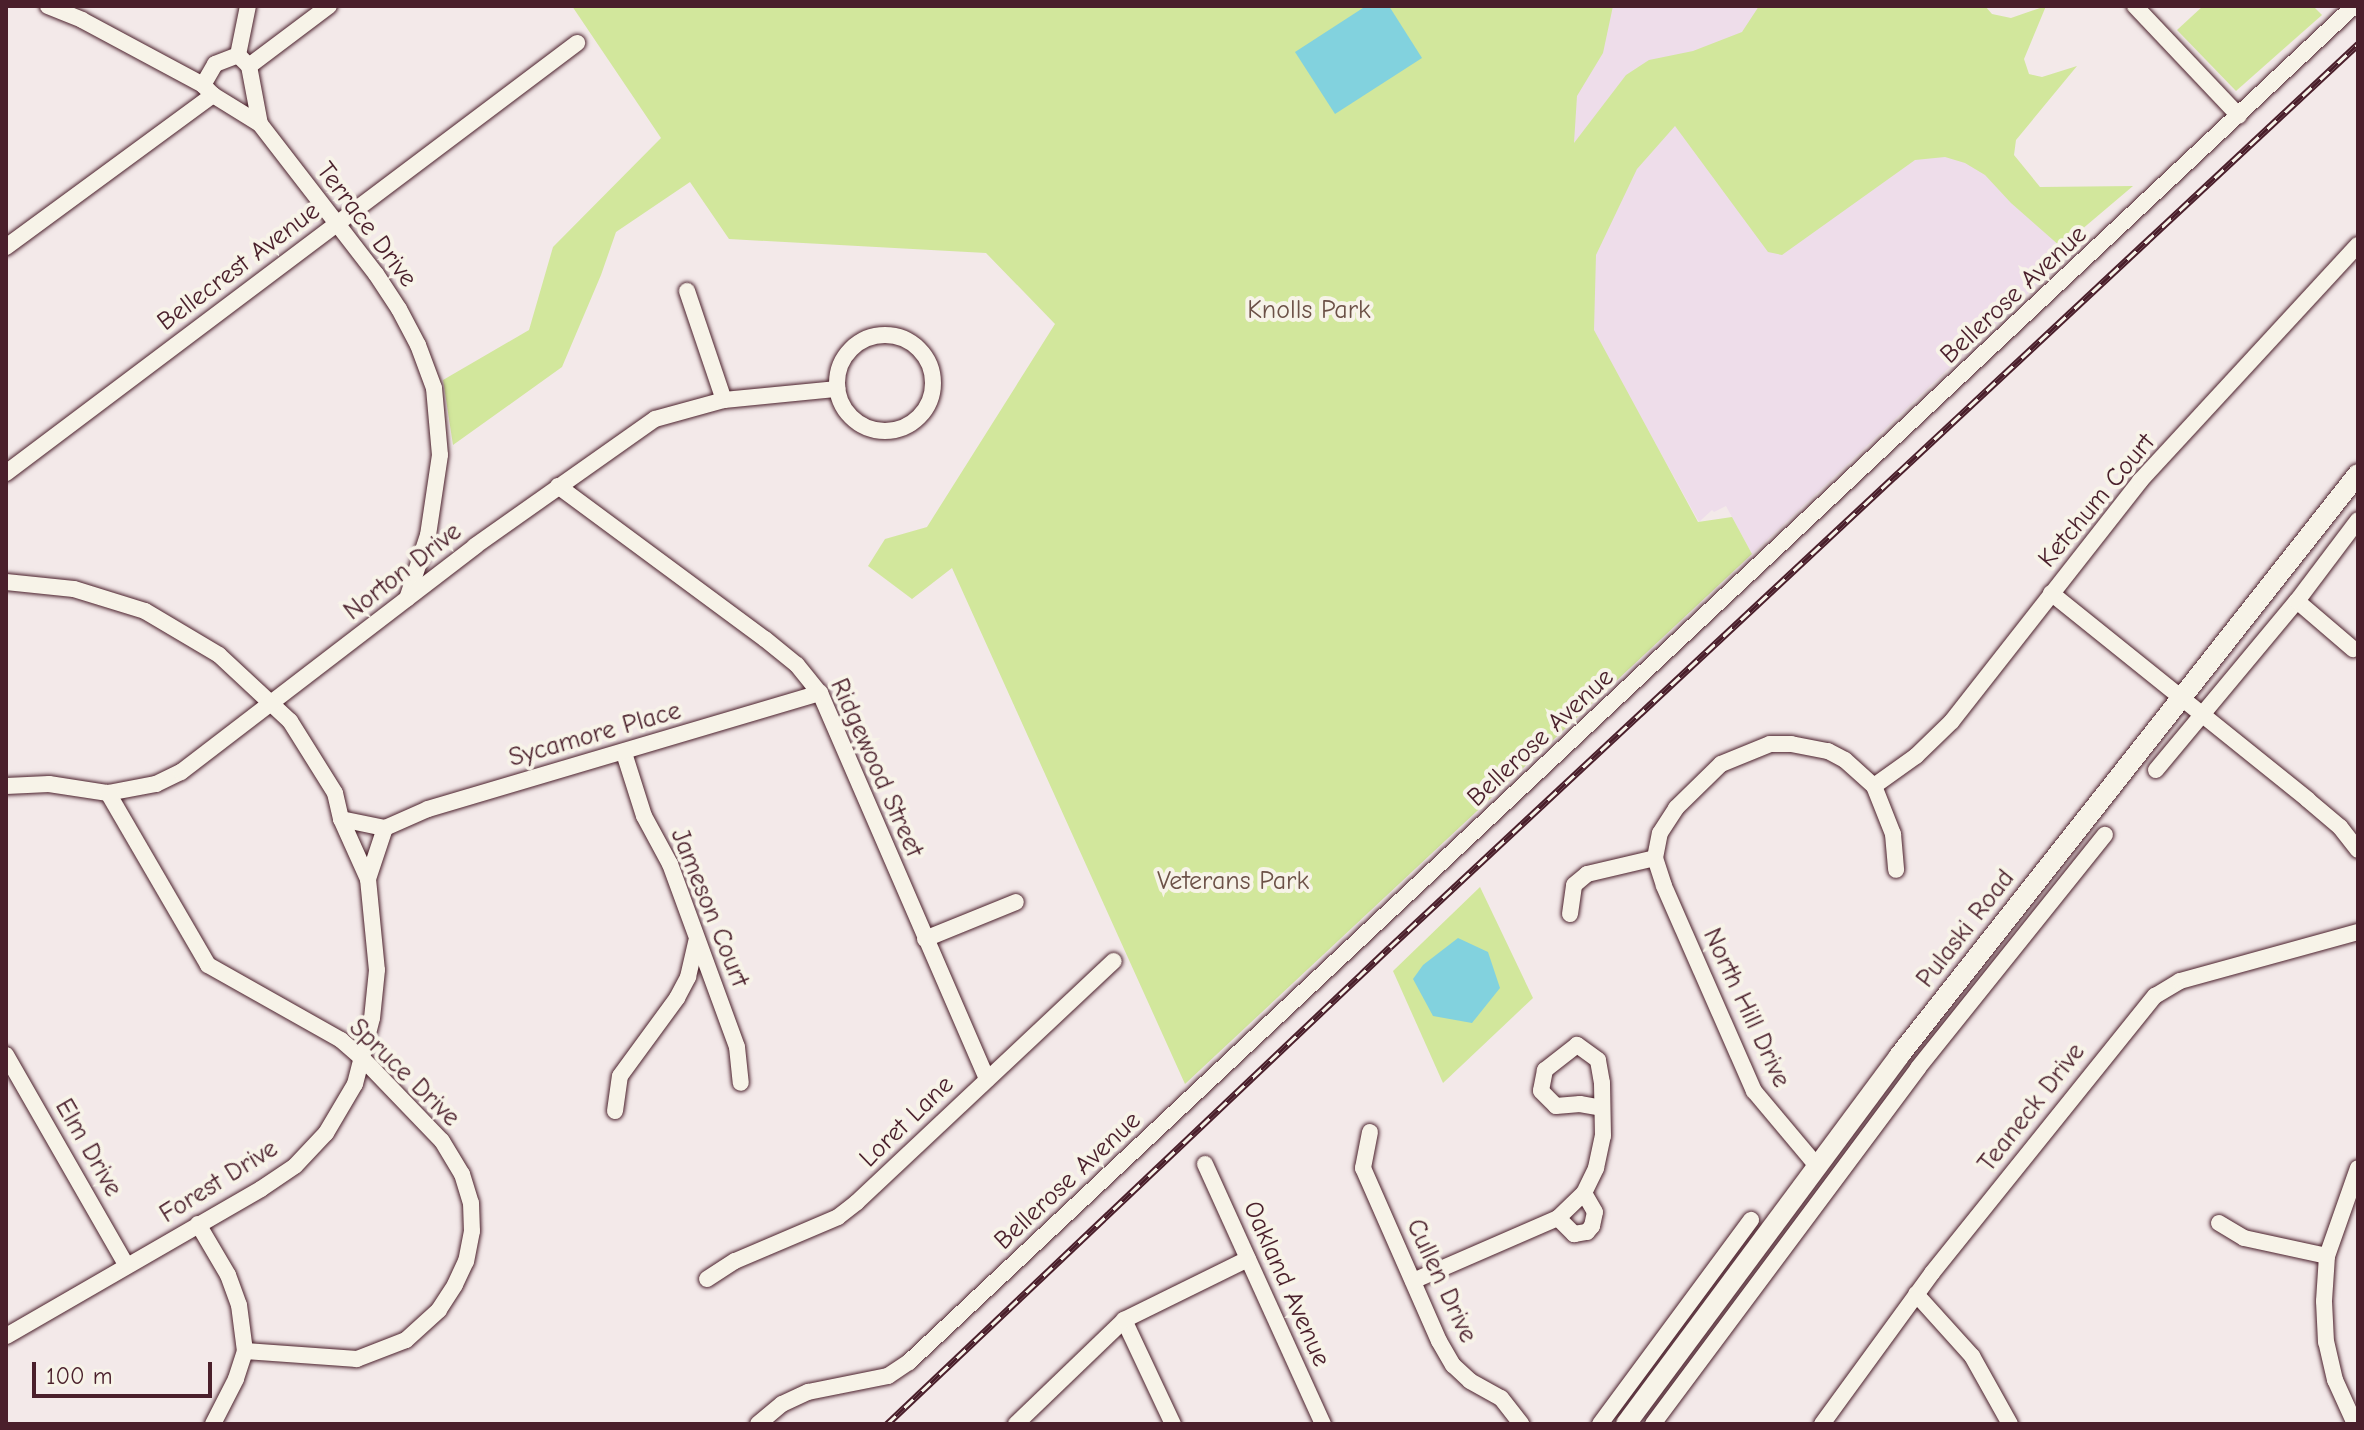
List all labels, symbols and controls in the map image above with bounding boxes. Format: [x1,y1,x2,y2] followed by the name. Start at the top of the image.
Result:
[309,156,423,294] street label: Terrace Drive
[152,196,326,338] street label: Bellecrest Avenue
[1934,219,2094,371] street label: Bellerose Avenue
[1247,295,1371,327] park label: Knolls Park
[2032,428,2162,574] street label: Ketchum Court
[338,516,468,628] street label: Norton Drive
[1461,662,1621,814] street label: Bellerose Avenue
[823,674,929,862] street label: Ridgewood Street
[505,696,685,774] street label: Sycamore Place
[663,824,755,992] street label: Jameson Court
[1910,864,2022,994] street label: Pulaski Road
[1157,866,1309,898] park label: Veterans Park
[1696,923,1796,1093] street label: North Hill Drive
[342,1012,466,1134] street label: Spruce Drive
[1972,1037,2092,1179] street label: Teaneck Drive
[853,1070,961,1174] street label: Loret Lane
[48,1094,128,1202] street label: Elm Drive
[988,1105,1148,1257] street label: Bellerose Avenue
[154,1134,284,1230] street label: Forest Drive
[1236,1196,1336,1372] street label: Oakland Avenue
[1399,1214,1483,1348] street label: Cullen Drive
[36,1346,216,1396] scale bar
[46,1362,113,1390] text: 100 m

